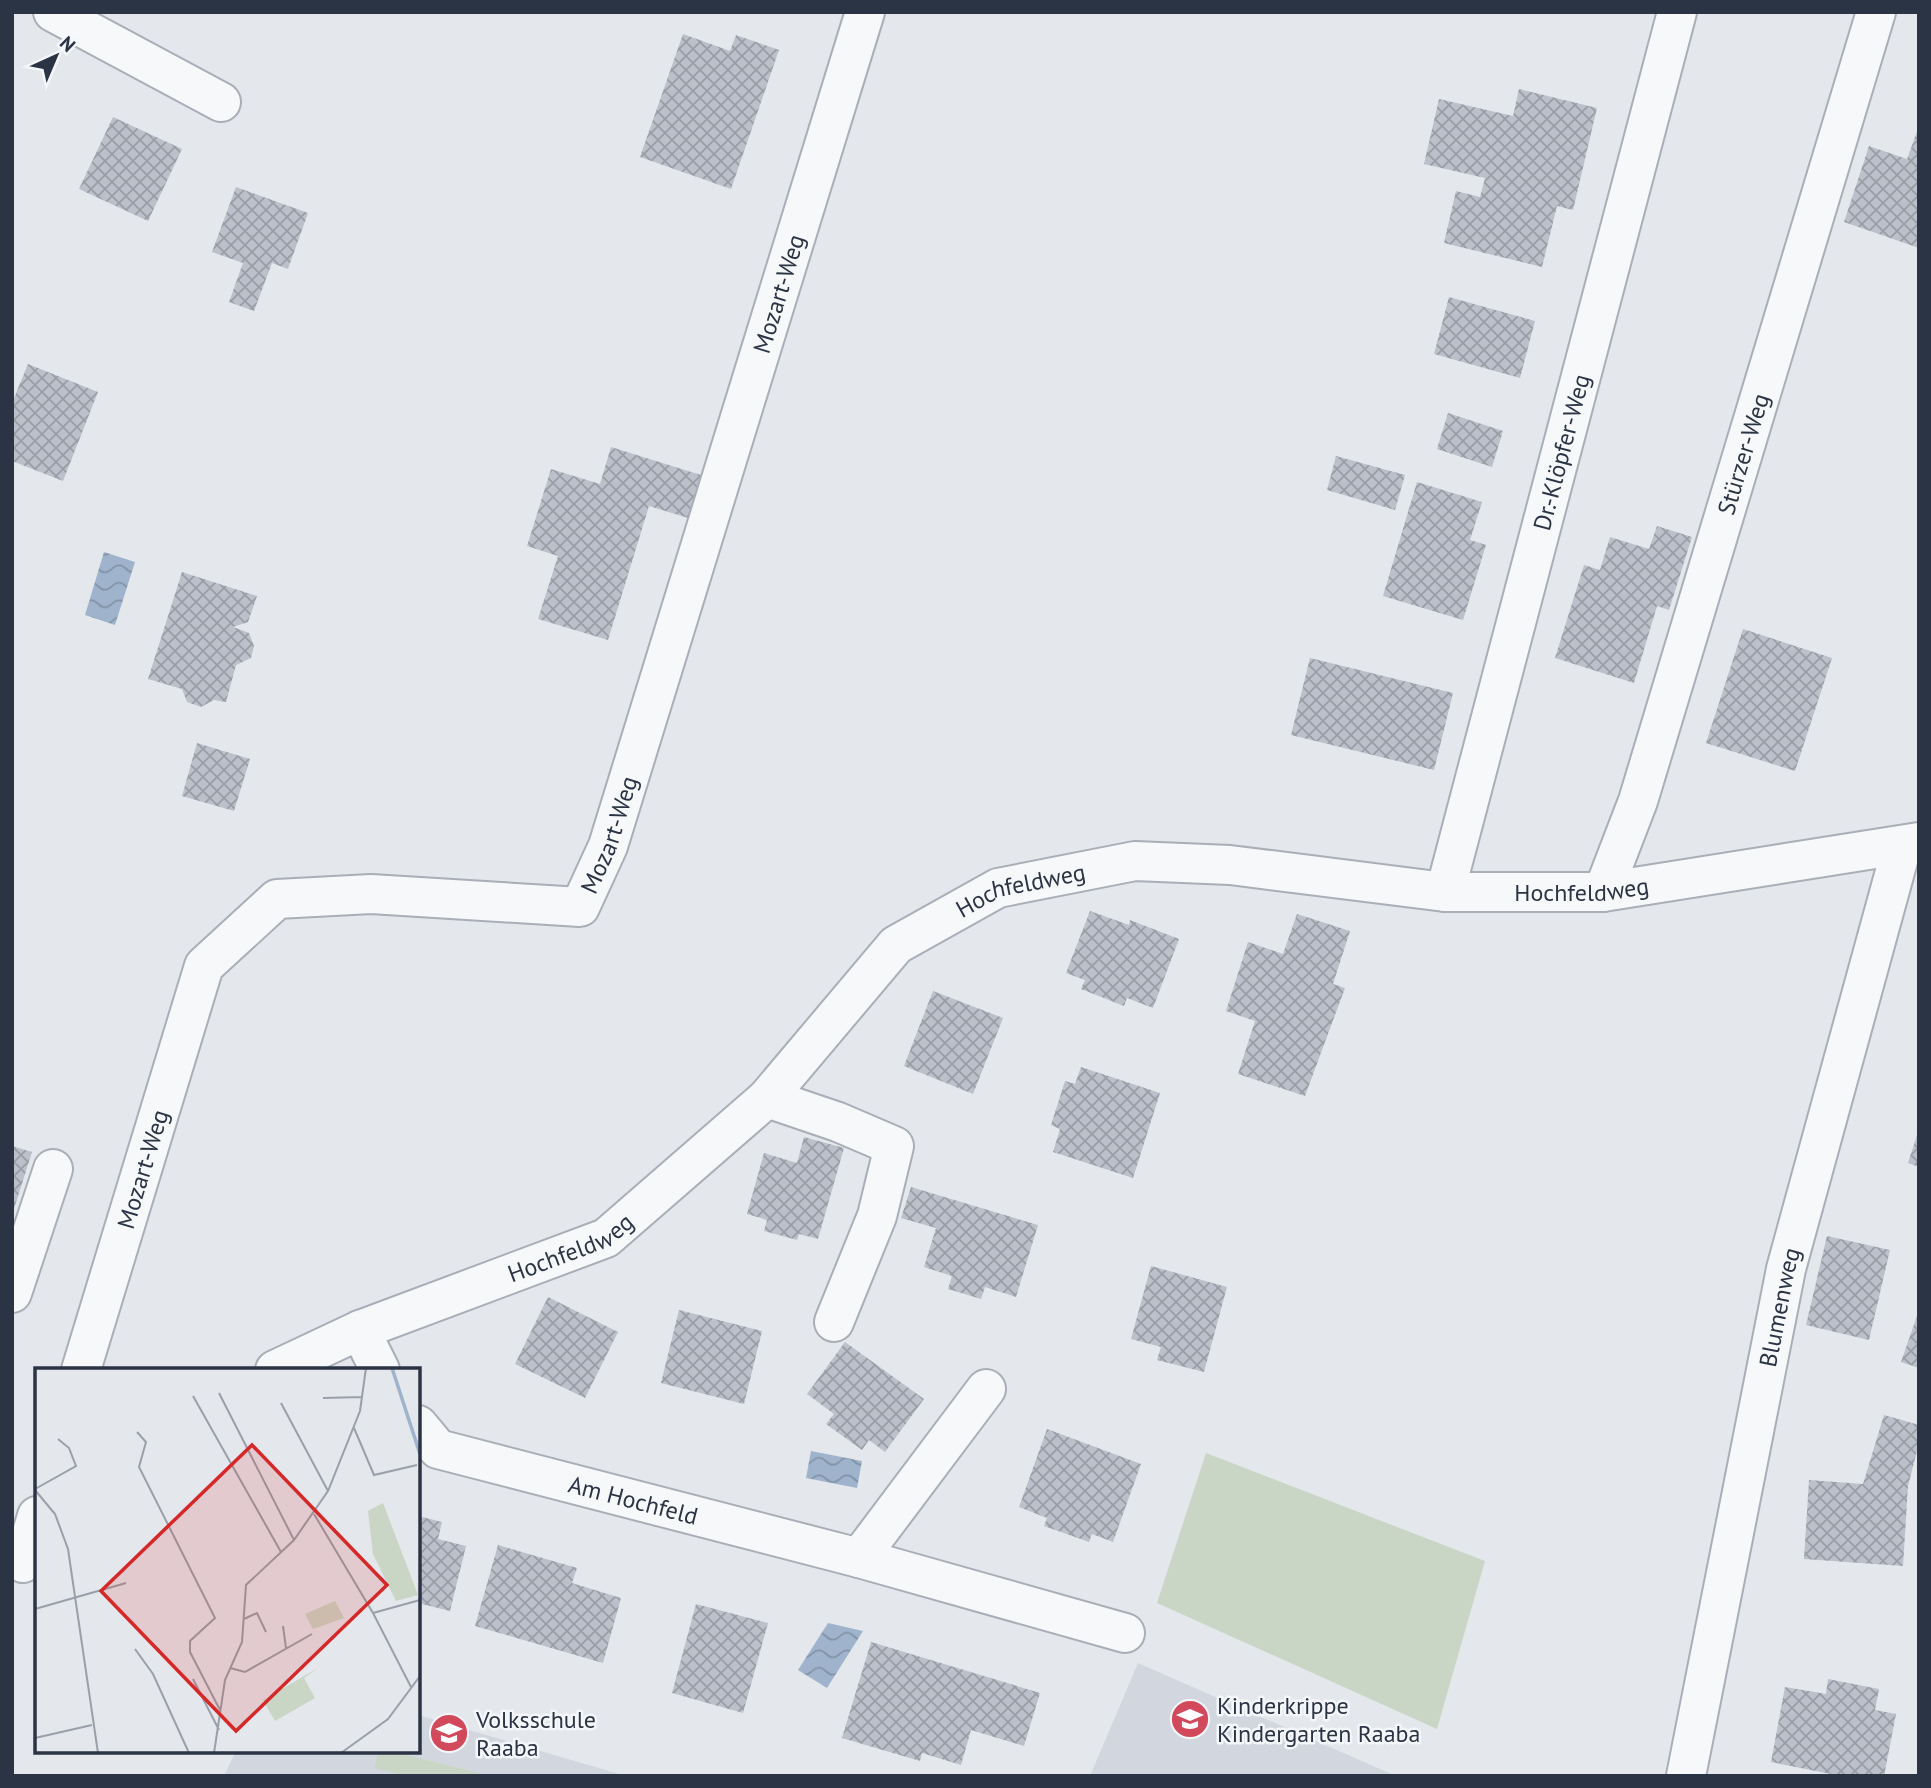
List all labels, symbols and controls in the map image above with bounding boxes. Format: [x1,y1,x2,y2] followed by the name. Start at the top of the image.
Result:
[21,21,91,91] north arrow
[55,31,81,57] text: N
[745,230,811,357] street label: Mozart-Weg
[1526,370,1596,534] street label: Dr.-Klöpfer-Weg
[1710,390,1776,518] street label: Stürzer-Weg
[573,772,644,898] street label: Mozart-Weg
[950,856,1088,924] street label: Hochfeldweg
[1514,869,1651,908] street label: Hochfeldweg
[109,1106,175,1232] street label: Mozart-Weg
[503,1206,639,1289] street label: Hochfeldweg
[1752,1244,1807,1369] street label: Blumenweg
[35,1368,420,1753] inset map
[565,1468,701,1531] street label: Am Hochfeld
[1217,1690,1420,1749] place label: Kinderkrippe Kindergarten Raaba
[1169,1698,1211,1740] school or university icon: Kinderkrippe Kindergarten Raaba
[475,1704,596,1763] place label: Volksschule Raaba
[428,1712,470,1754] school or university icon: Volksschule Raaba

